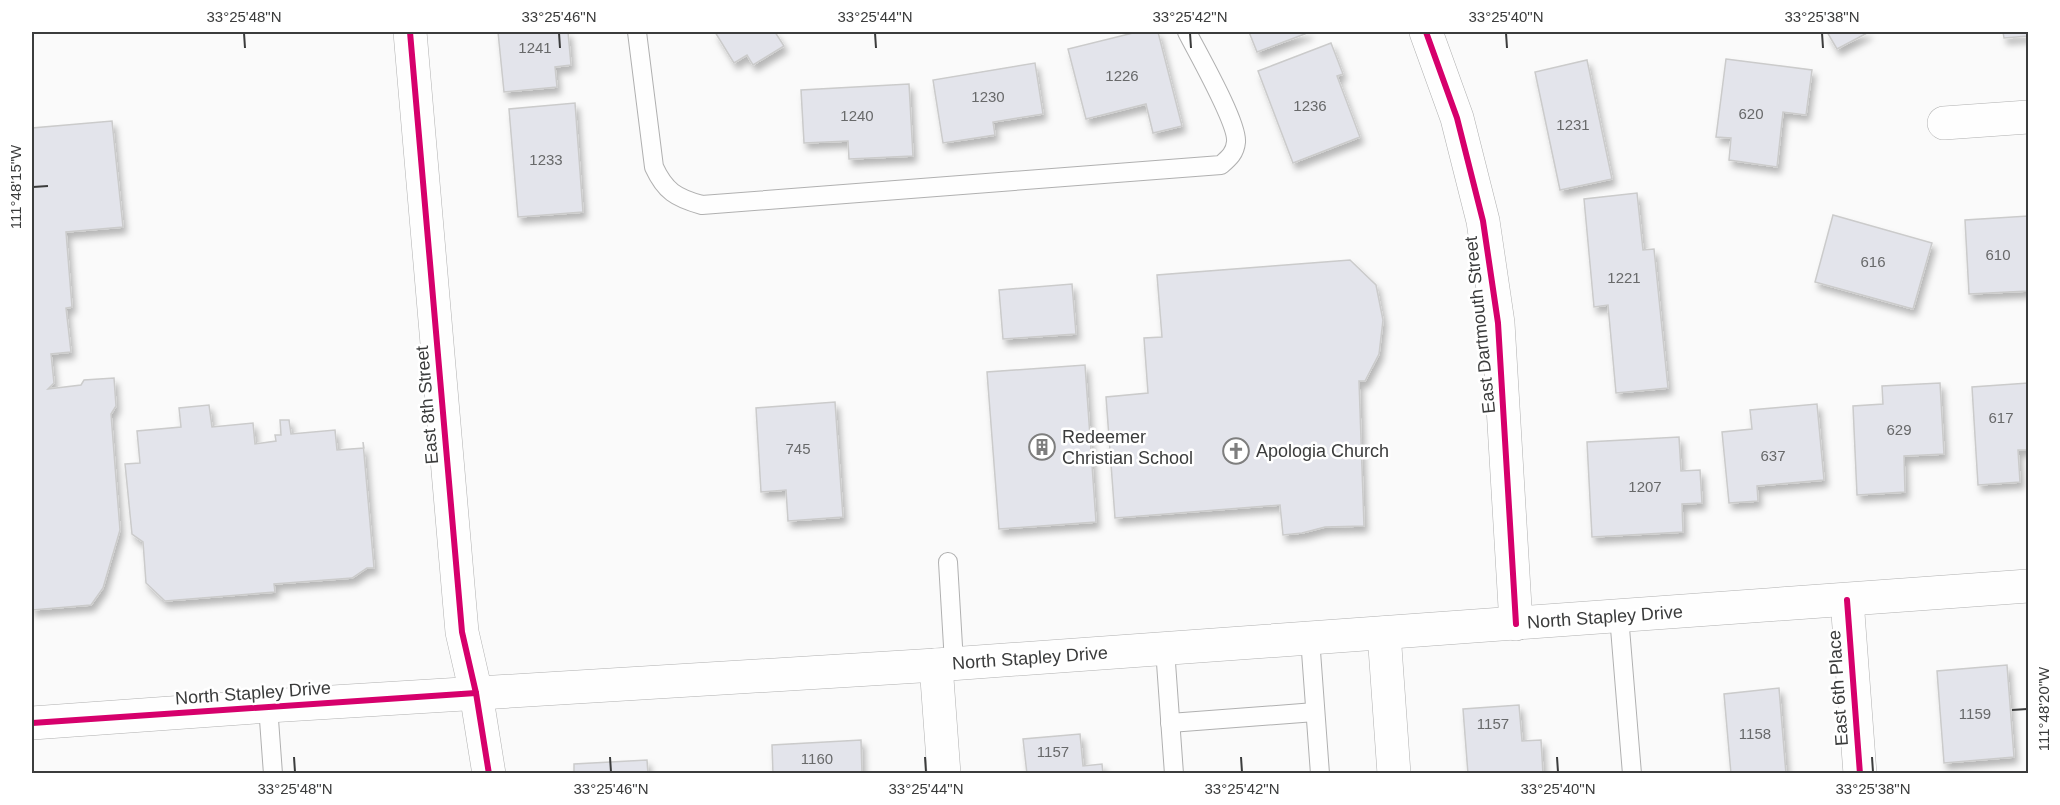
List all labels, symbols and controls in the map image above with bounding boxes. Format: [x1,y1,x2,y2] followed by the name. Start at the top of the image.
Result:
[206,8,282,25] text: 33°25'48"N
[521,8,597,25] text: 33°25'46"N
[837,8,913,25] text: 33°25'44"N
[1152,8,1228,25] text: 33°25'42"N
[1468,8,1544,25] text: 33°25'40"N
[1784,8,1860,25] text: 33°25'38"N
[518,39,552,56] house number: 1241
[1105,67,1139,84] house number: 1226
[971,88,1005,105] house number: 1230
[1293,97,1327,114] house number: 1236
[1738,105,1764,122] house number: 620
[840,107,874,124] house number: 1240
[1556,116,1590,133] house number: 1231
[7,144,24,229] text: 111°48'15"W
[529,151,563,168] house number: 1233
[1461,235,1499,415] street label: East Dartmouth Street
[1985,246,2011,263] house number: 610
[1860,253,1886,270] house number: 616
[1607,269,1641,286] house number: 1221
[412,345,442,465] street label: East 8th Street
[1988,409,2014,426] house number: 617
[1886,421,1912,438] house number: 629
[1062,427,1193,468] place label: Redeemer Christian School
[1027,432,1057,462] building icon: Redeemer Christian School
[1221,436,1251,466] church icon: Apologia Church
[785,440,811,457] house number: 745
[1256,441,1389,461] place label: Apologia Church
[1760,447,1786,464] house number: 637
[1628,478,1662,495] house number: 1207
[1526,602,1684,632] street label: North Stapley Drive
[1824,629,1852,747] street label: East 6th Place
[951,643,1109,673] street label: North Stapley Drive
[2035,666,2052,751] text: 111°48'20"W
[174,678,332,708] street label: North Stapley Drive
[1959,705,1991,722] house number: 1159
[1477,715,1509,732] house number: 1157
[1739,725,1771,742] house number: 1158
[1037,743,1069,760] house number: 1157
[801,750,833,767] house number: 1160
[257,780,333,797] text: 33°25'48"N
[573,780,649,797] text: 33°25'46"N
[888,780,964,797] text: 33°25'44"N
[1204,780,1280,797] text: 33°25'42"N
[1520,780,1596,797] text: 33°25'40"N
[1835,780,1911,797] text: 33°25'38"N

